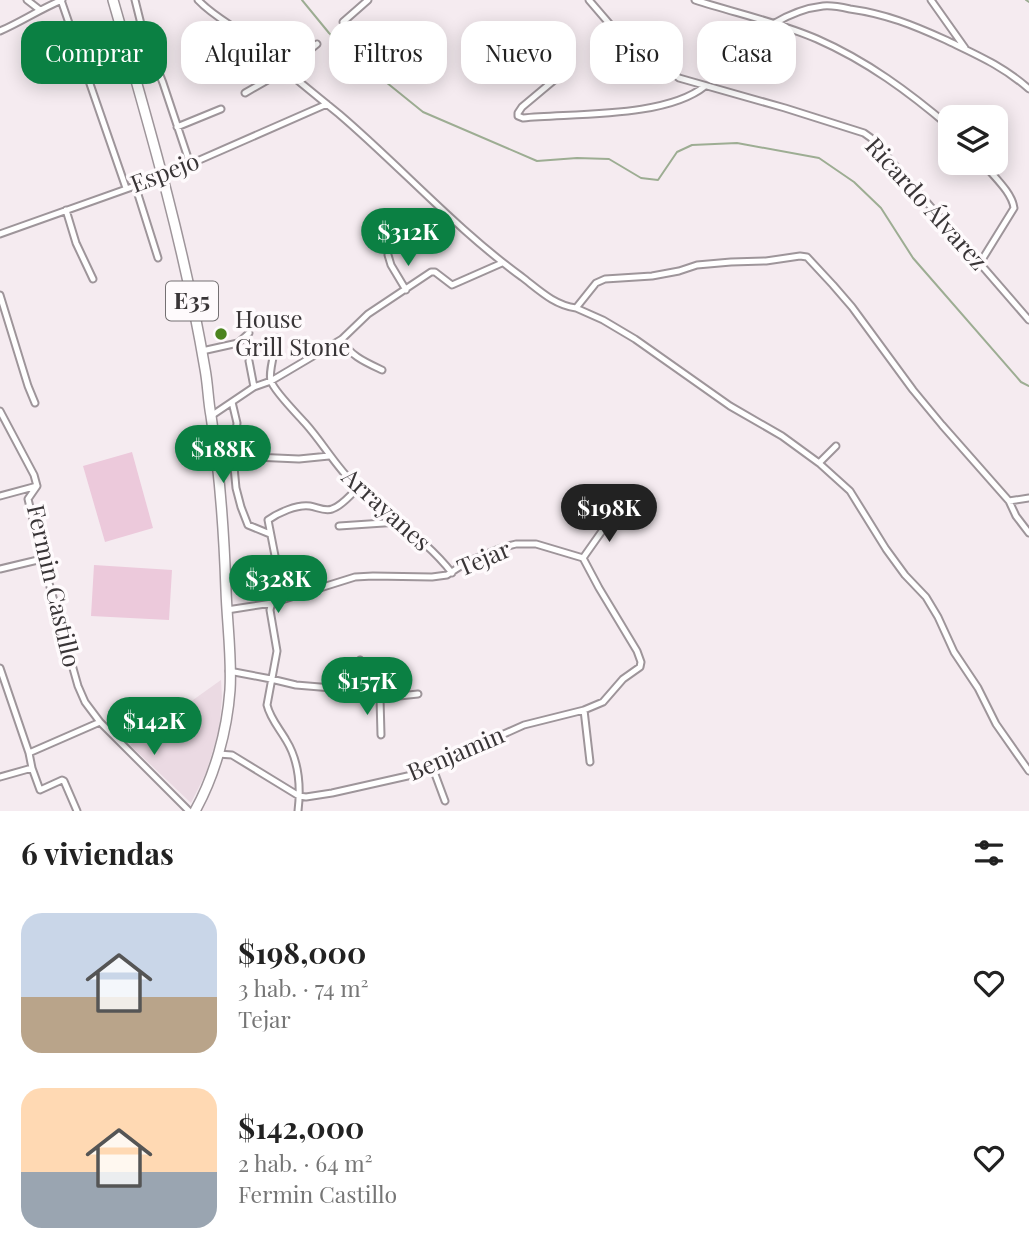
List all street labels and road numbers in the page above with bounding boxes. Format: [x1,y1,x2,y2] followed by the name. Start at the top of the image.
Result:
[859,130,996,276] street label: Ricardo Álvarez
[125,143,203,199] street label: Espejo
[166,282,218,320] road number: E35
[335,459,439,557] street label: Arrayanes
[21,501,89,670] street label: Fermin Castillo
[452,532,515,583] street label: Tejar
[402,717,509,787] street label: Benjamin

